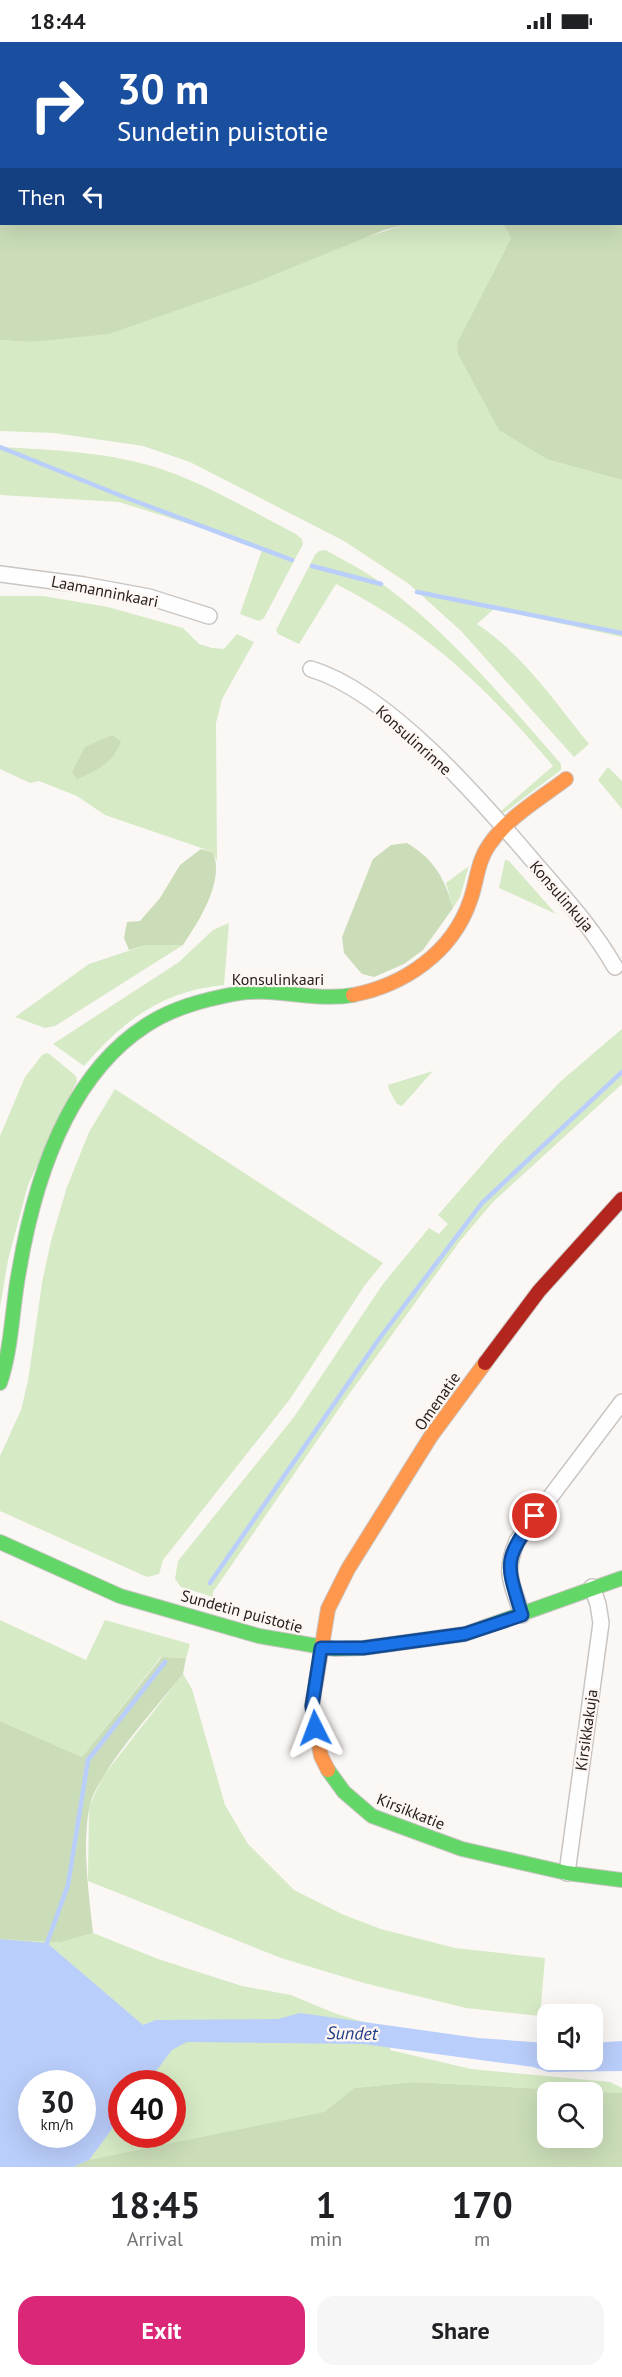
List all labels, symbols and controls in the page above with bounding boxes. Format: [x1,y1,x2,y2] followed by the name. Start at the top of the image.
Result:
[30,7,86,35] text: 18:44
[117,61,209,116] text: 30 m
[18,66,96,144] icon: right
[117,114,328,148] text: Sundetin puistotie
[77,180,110,213] icon: left
[18,183,65,211] text: Then
[50,571,160,611] street label: Laamanninkaari
[372,701,456,779] street label: Konsulinrinne
[526,856,598,936] street label: Konsulinkuja
[232,969,324,989] street label: Konsulinkaari
[410,1368,464,1434] street label: Omenatie
[509,1490,560,1541] pin
[518,1499,551,1532] icon: arrive
[179,1585,305,1637] street label: Sundetin puistotie
[570,1688,602,1772] street label: Kirsikkakuja
[283,1696,347,1760] position arrow
[374,1788,448,1834] street label: Kirsikkatie
[537,2004,603,2148] map controls
[537,2004,603,2070] button: sound
[326,2021,379,2045] water label: Sundet
[108,2070,186,2148] speed limit sign: 40
[40,2082,74,2121] text: 30
[537,2082,603,2148] button: search
[41,2115,73,2134] text: km/h
[109,2181,201,2228] text: 18:45
[316,2181,336,2228] text: 1
[452,2181,513,2228] text: 170
[127,2226,183,2252] text: Arrival
[310,2226,342,2252] text: min
[474,2226,490,2252] text: m
[18,2296,305,2365] button: Exit
[317,2296,604,2365] button: Share

